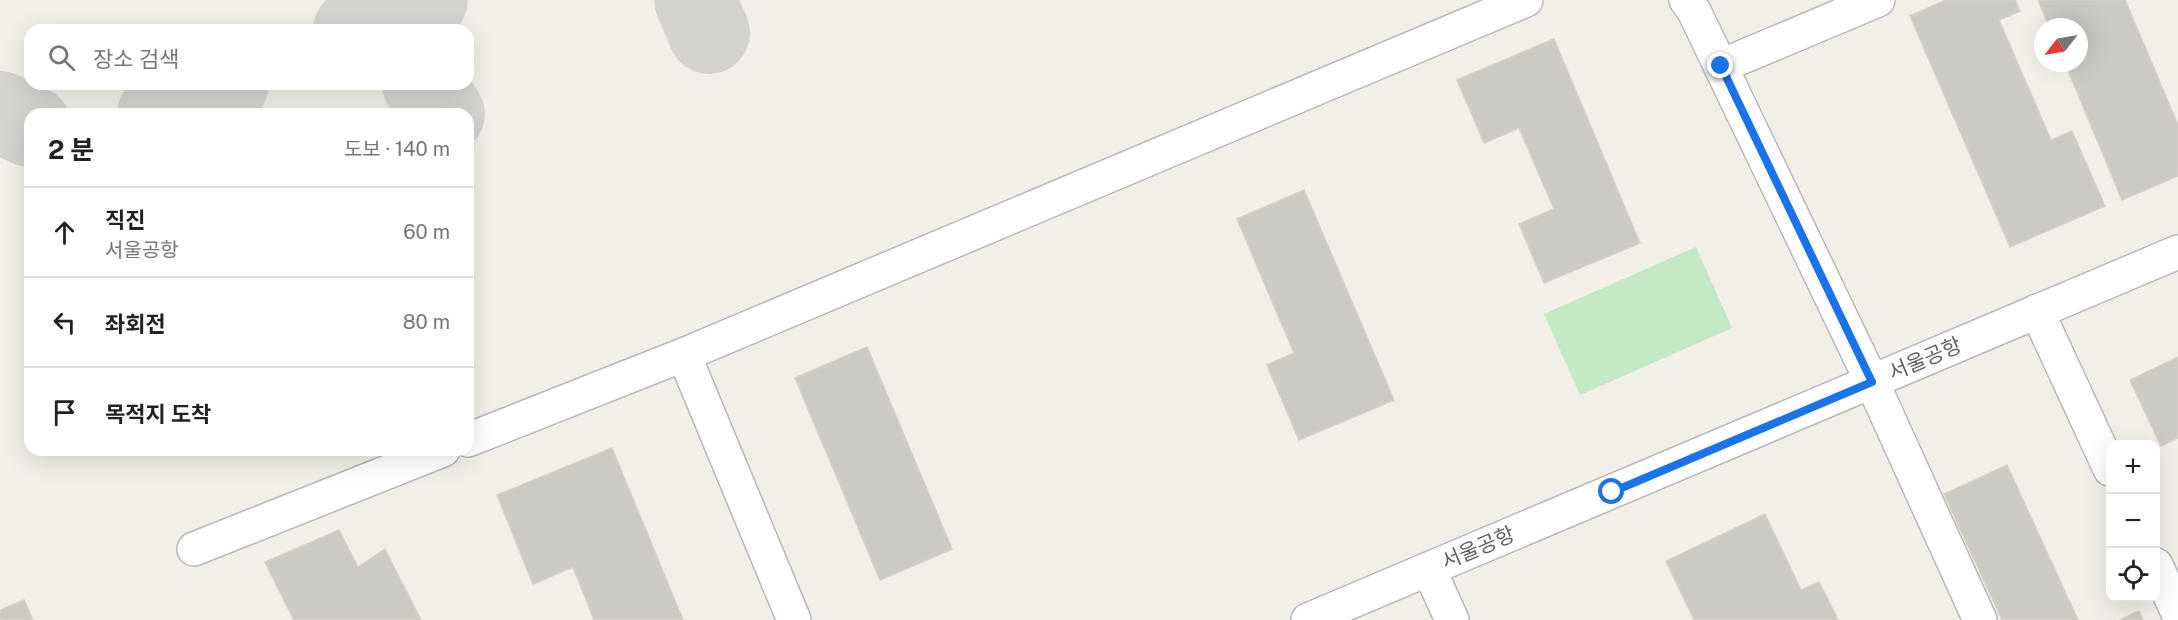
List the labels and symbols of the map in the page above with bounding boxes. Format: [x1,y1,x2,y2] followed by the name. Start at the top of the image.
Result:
[2034,18,2088,72] north arrow
[1707,52,1733,78] route end
[1884,332,1965,385] street label: 서울공항
[1598,478,1624,504] route start
[1437,521,1518,574] street label: 서울공항

